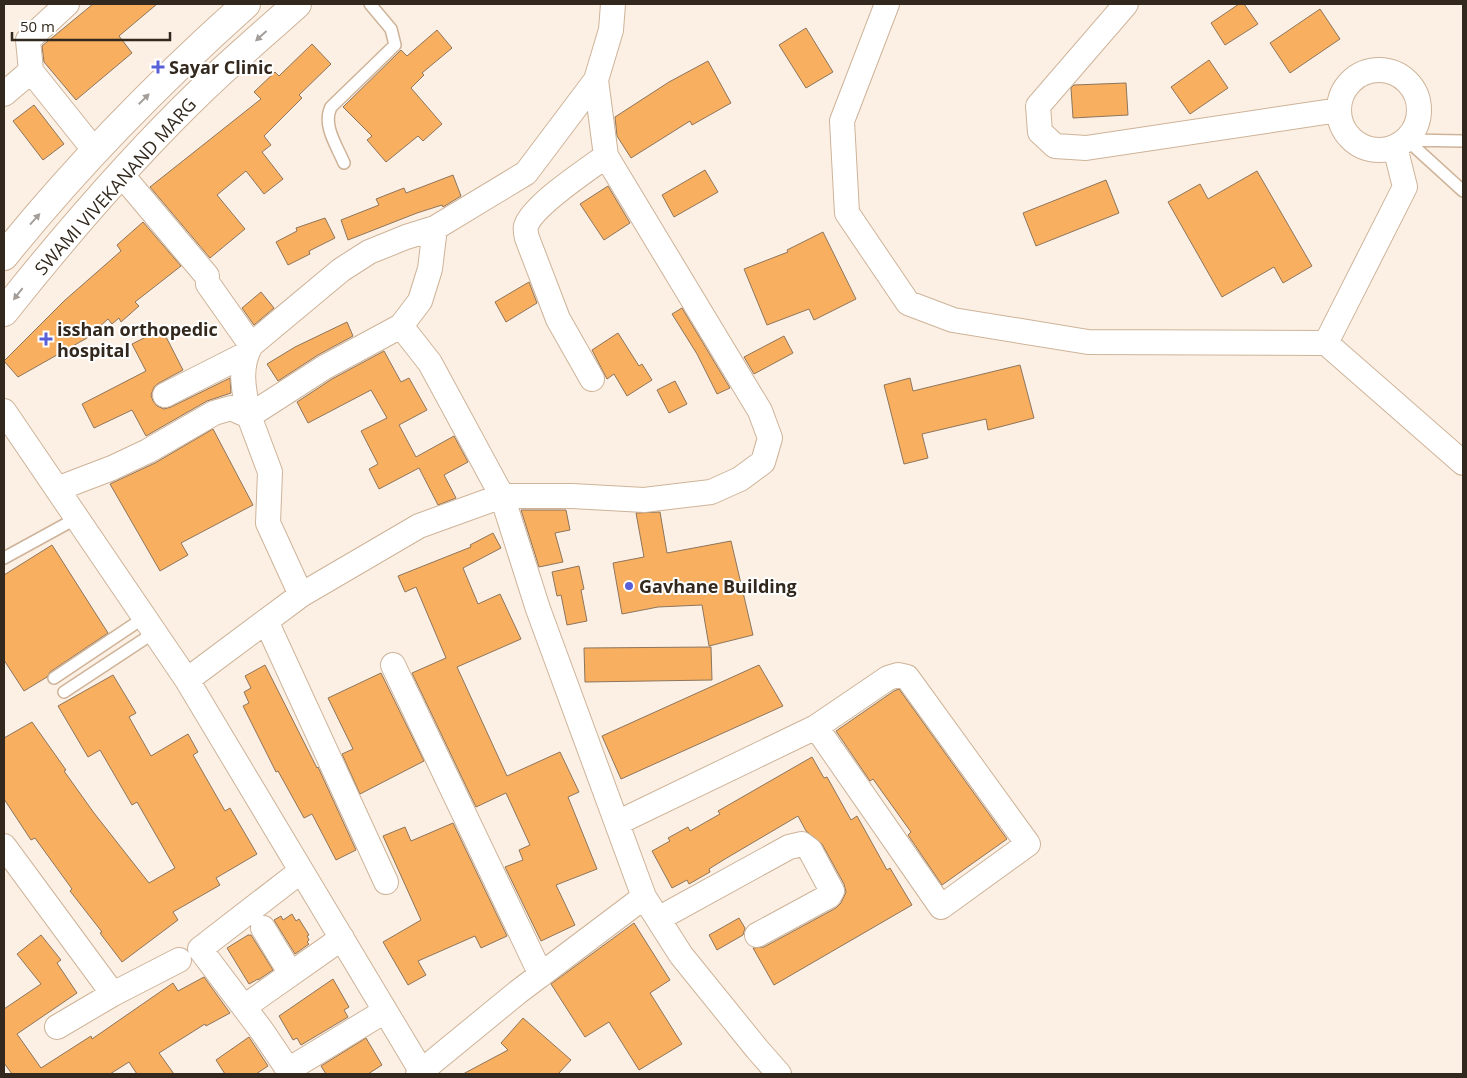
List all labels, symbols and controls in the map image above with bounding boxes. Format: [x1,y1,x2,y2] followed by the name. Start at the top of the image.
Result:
[12,10,170,42] scale bar
[20,16,55,36] text: 50 m
[255,31,268,42] one-way arrow
[169,55,273,79] place label: Sayar Clinic
[151,60,165,74] marker: Sayar Clinic
[29,92,201,280] street label: SWAMI VIVEKANAND MARG
[138,93,150,105] one-way arrow
[29,212,40,225] one-way arrow
[12,287,23,300] one-way arrow
[57,317,218,362] place label: isshan orthopedic hospital
[39,332,53,346] marker: isshan orthopedic hospital
[639,574,797,598] place label: Gavhane Building
[623,580,635,592] marker: Gavhane Building

